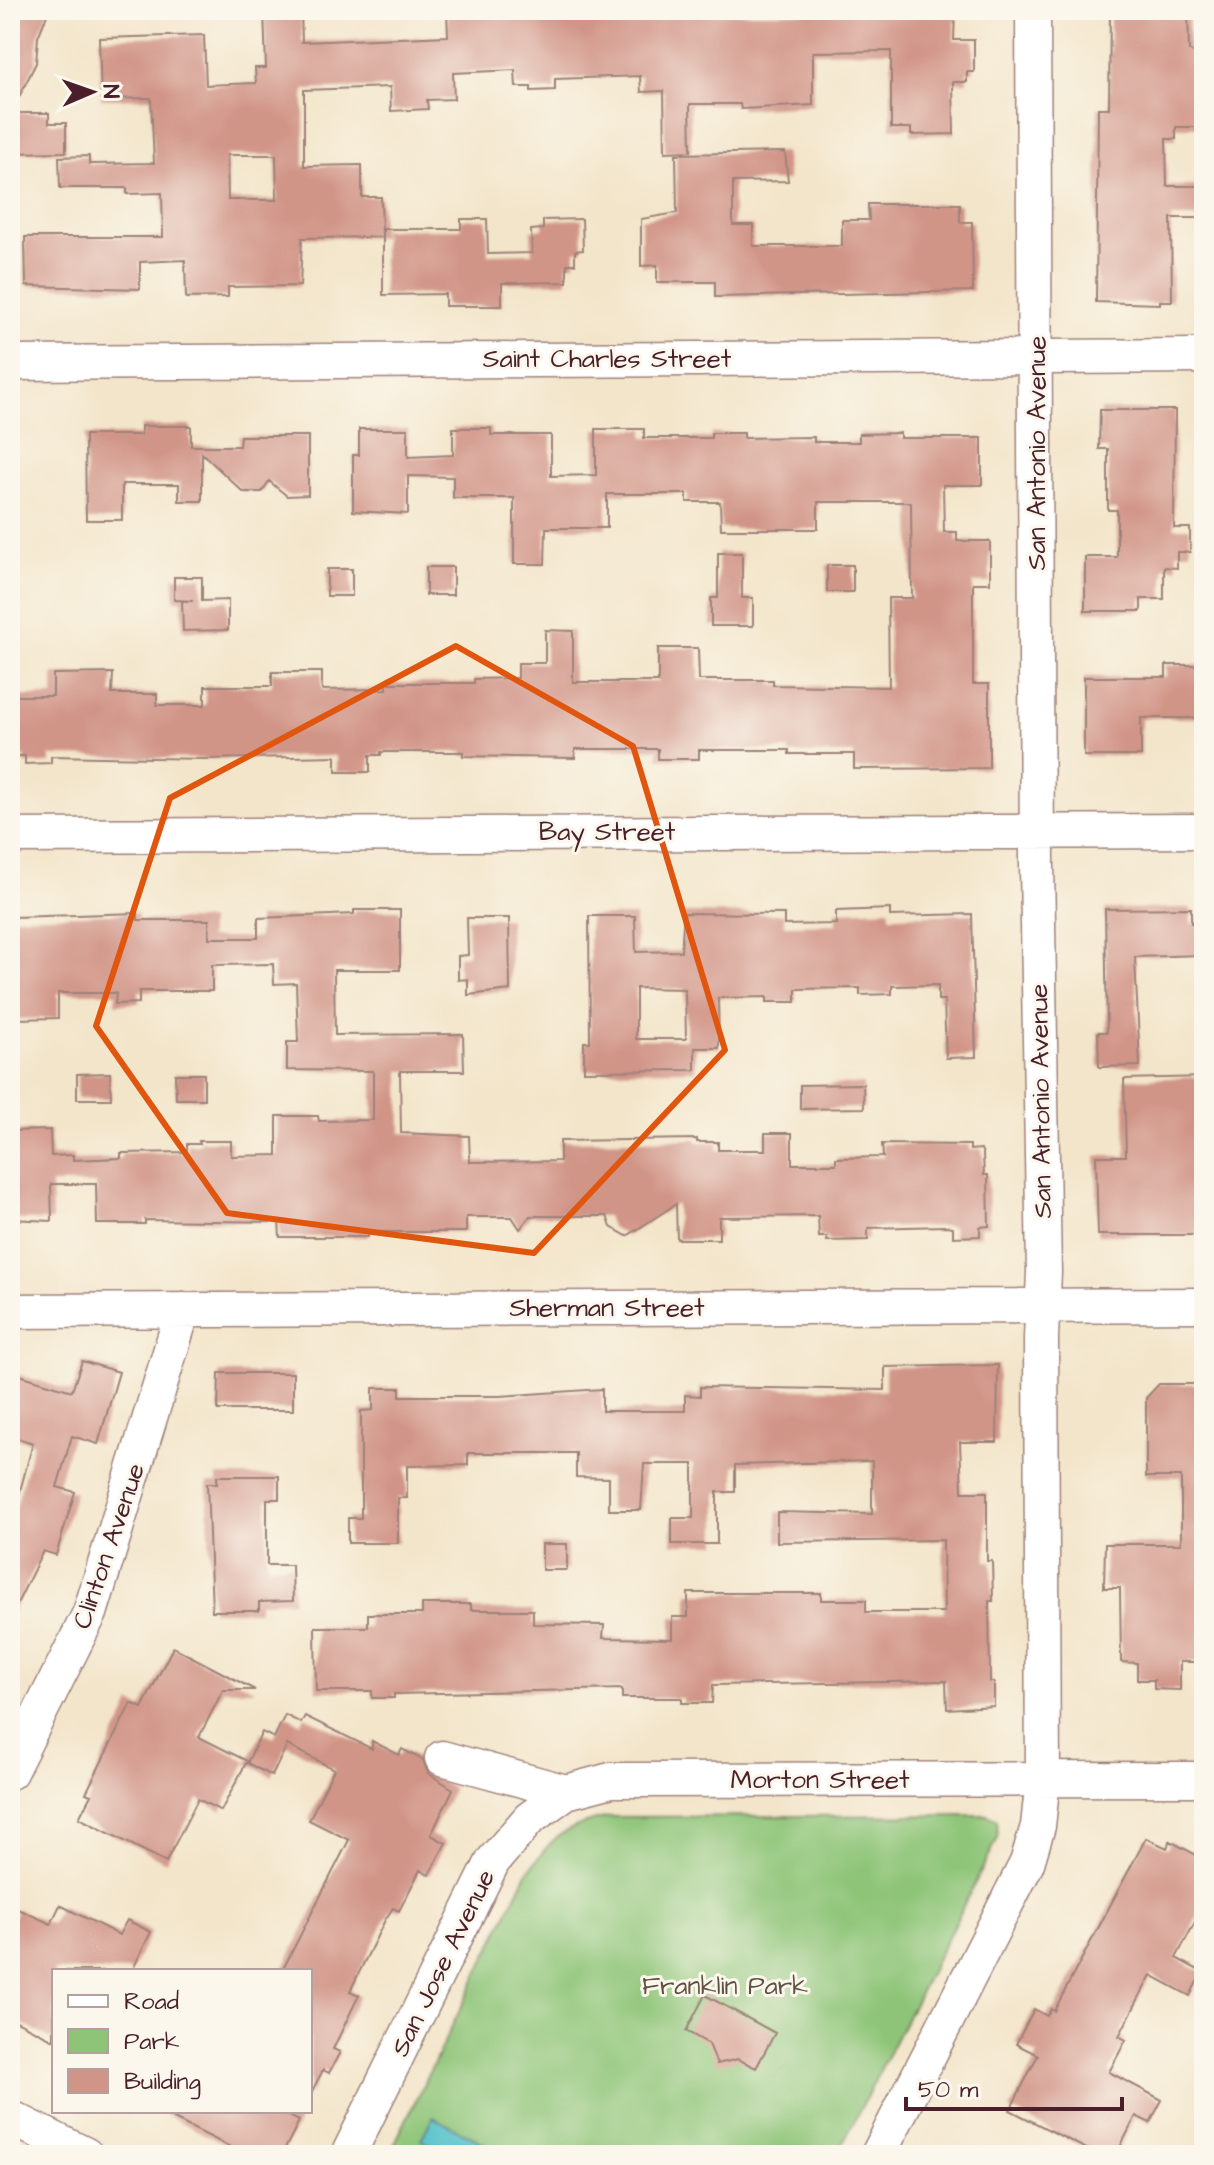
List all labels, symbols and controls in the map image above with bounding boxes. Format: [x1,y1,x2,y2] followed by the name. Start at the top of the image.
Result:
[52,52,132,132] north arrow
[95,84,126,99] text: N
[1019,336,1055,570] street label: San Antonio Avenue
[483,341,732,377] street label: Saint Charles Street
[539,814,676,852] street label: Bay Street
[1021,983,1061,1219] street label: San Antonio Avenue
[509,1290,705,1326] street label: Sherman Street
[64,1459,154,1633] street label: Clinton Avenue
[730,1762,910,1798] street label: Morton Street
[382,1864,504,2062] street label: San Jose Avenue
[642,1968,808,2004] park label: Franklin Park
[52,1969,312,2113] legend
[124,1985,179,2019] text: Road
[124,2025,180,2059] text: Park
[906,2061,1122,2111] scale bar
[124,2065,201,2100] text: Building
[918,2073,979,2107] text: 50 m

